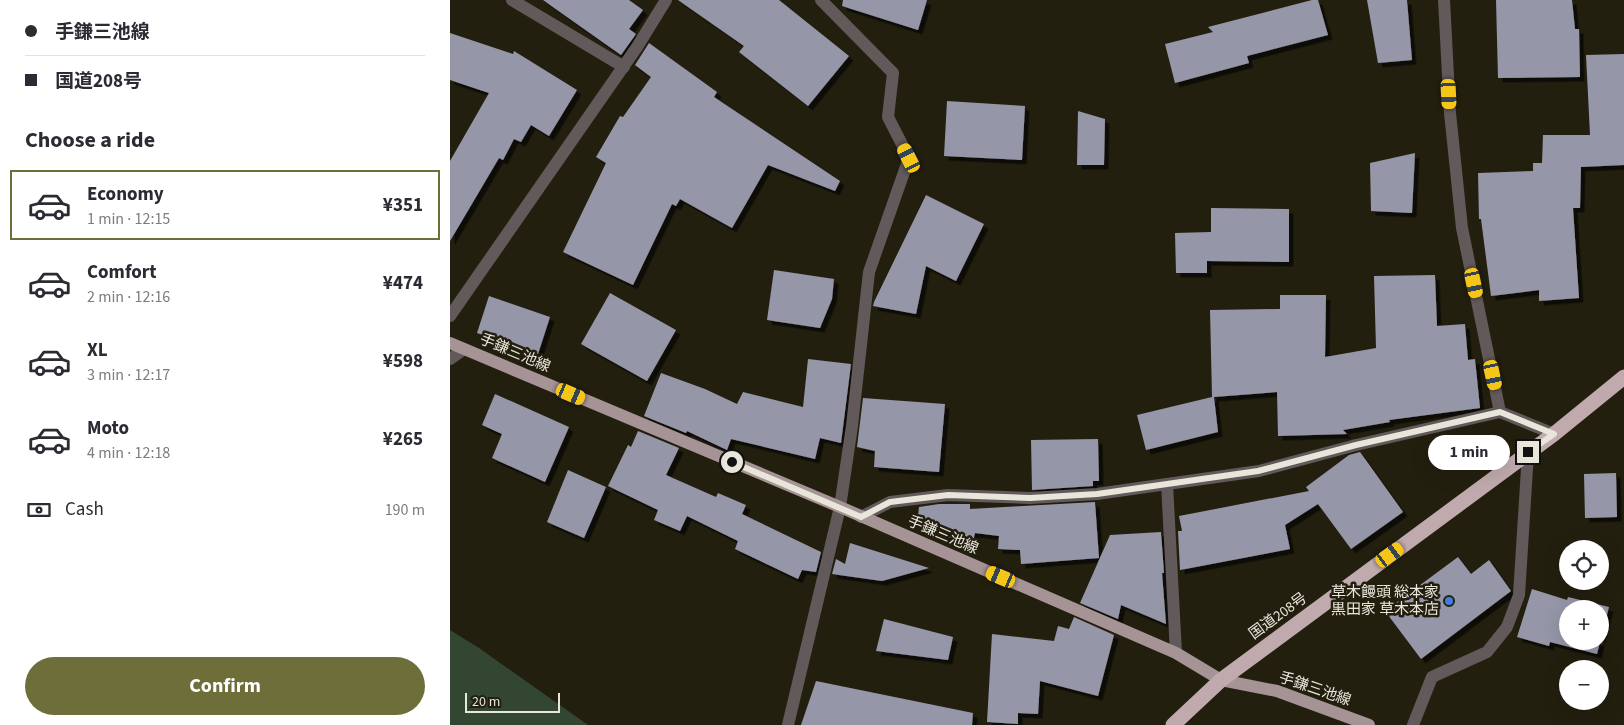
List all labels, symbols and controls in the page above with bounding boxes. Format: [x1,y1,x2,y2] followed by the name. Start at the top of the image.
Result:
[55,19,150,46] text: 手鎌三池線
[55,68,142,95] text: 国道208号
[1440,79,1457,109] car
[25,124,155,156] text: Choose a ride
[895,141,922,175] car
[87,181,164,208] text: Economy
[27,183,72,228] icon: car
[383,192,423,219] text: ¥351
[87,208,170,230] text: 1 min · 12:15
[87,259,157,286] text: Comfort
[27,261,72,306] icon: car
[1463,267,1484,299] car
[383,270,423,297] text: ¥474
[87,286,170,308] text: 2 min · 12:16
[476,329,554,377] street label: 手鎌三池線
[87,337,108,364] text: XL
[27,339,72,384] icon: car
[383,348,423,375] text: ¥598
[1482,359,1503,391] car
[87,364,170,386] text: 3 min · 12:17
[554,381,587,407] car
[87,415,129,442] text: Moto
[27,417,72,462] icon: car
[383,426,423,453] text: ¥265
[1428,434,1510,470] callout: 1 min
[1450,441,1488,463] text: 1 min
[1517,441,1539,463] route end
[87,442,170,464] text: 4 min · 12:18
[721,451,743,473] route start
[25,496,53,524] icon: cash
[65,496,104,523] text: Cash
[385,499,425,521] text: 190 m
[904,511,982,559] street label: 手鎌三池線
[1373,540,1406,570] car
[1559,540,1609,710] map controls
[1559,540,1609,590] button: locate
[984,564,1017,590] car
[1331,582,1439,620] place label: 草木饅頭 総本家 黒田家 草木本店
[1245,588,1311,644] street label: 国道208号
[1443,595,1455,607] marker: 草木饅頭 総本家 黒田家 草木本店
[1559,600,1609,650] button: +
[25,657,425,715] button: Confirm
[1559,660,1609,710] button: −
[1276,667,1354,711] street label: 手鎌三池線
[465,690,560,713] scale bar
[472,692,500,712] text: 20 m

